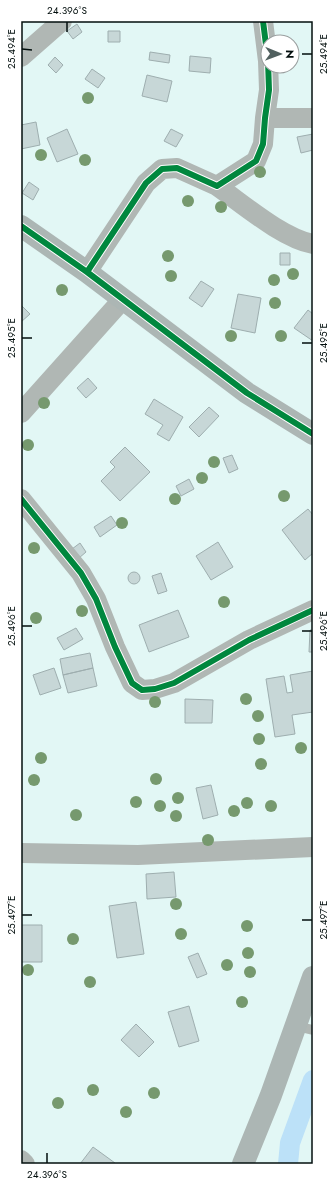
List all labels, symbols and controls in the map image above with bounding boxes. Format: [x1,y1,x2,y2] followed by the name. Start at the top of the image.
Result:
[47,3,87,18] text: 24.396°S
[4,29,19,69] text: 25.494°E
[260,34,300,74] north arrow
[316,34,331,74] text: 25.494°E
[282,50,298,59] text: N
[4,318,19,358] text: 25.495°E
[316,323,331,363] text: 25.495°E
[4,606,19,646] text: 25.496°E
[316,611,331,651] text: 25.496°E
[4,895,19,935] text: 25.497°E
[316,900,331,940] text: 25.497°E
[27,1167,67,1182] text: 24.396°S

